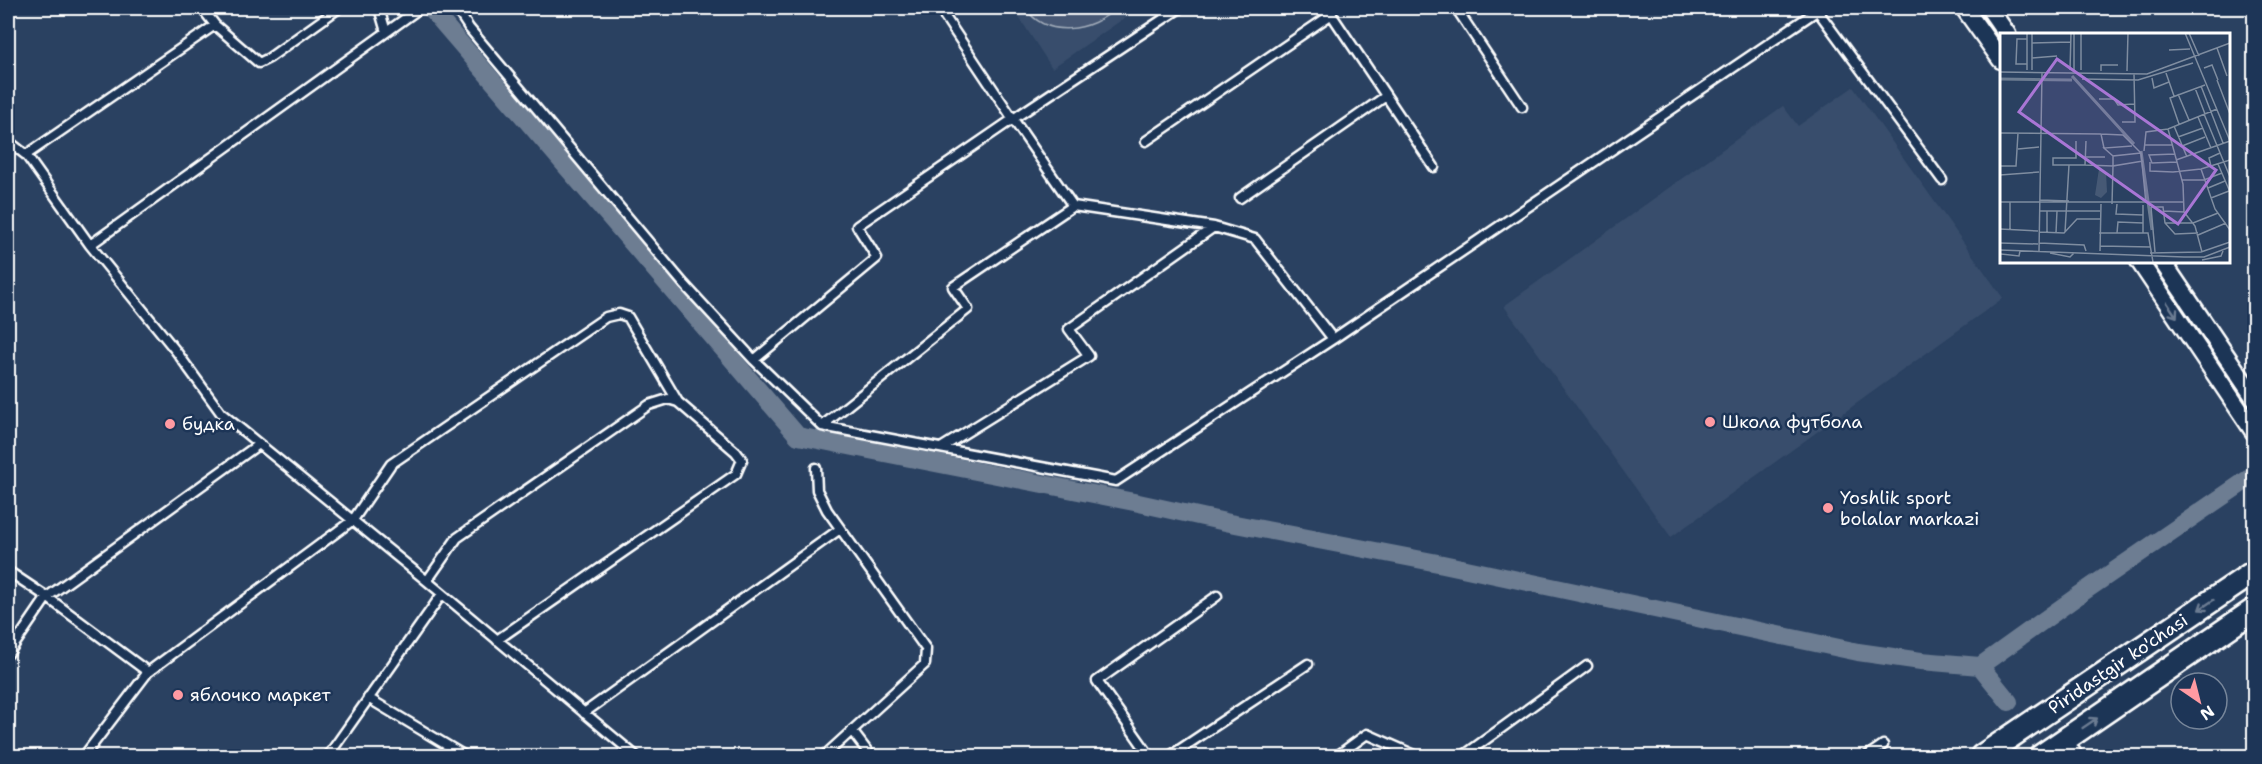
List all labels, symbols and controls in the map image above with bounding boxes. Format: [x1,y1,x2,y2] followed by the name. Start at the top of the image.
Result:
[2000,33,2229,262] inset map
[2166,301,2178,317] one-way arrow
[1722,410,1863,434] place label: Школа футбола
[182,412,235,436] place label: будка
[1703,415,1717,429] marker: Школа футбола
[163,417,177,431] marker: будка
[1840,486,1979,531] place label: Yoshlik sport bolalar markazi
[1821,501,1835,515] marker: Yoshlik sport bolalar markazi
[2198,599,2215,611] one-way arrow
[2043,608,2193,720] street label: Piridastgir ko'chasi
[2169,671,2229,731] north arrow
[190,683,331,707] place label: яблочко маркет
[171,688,185,702] marker: яблочко маркет
[2196,701,2219,725] text: N
[2081,717,2098,730] one-way arrow

